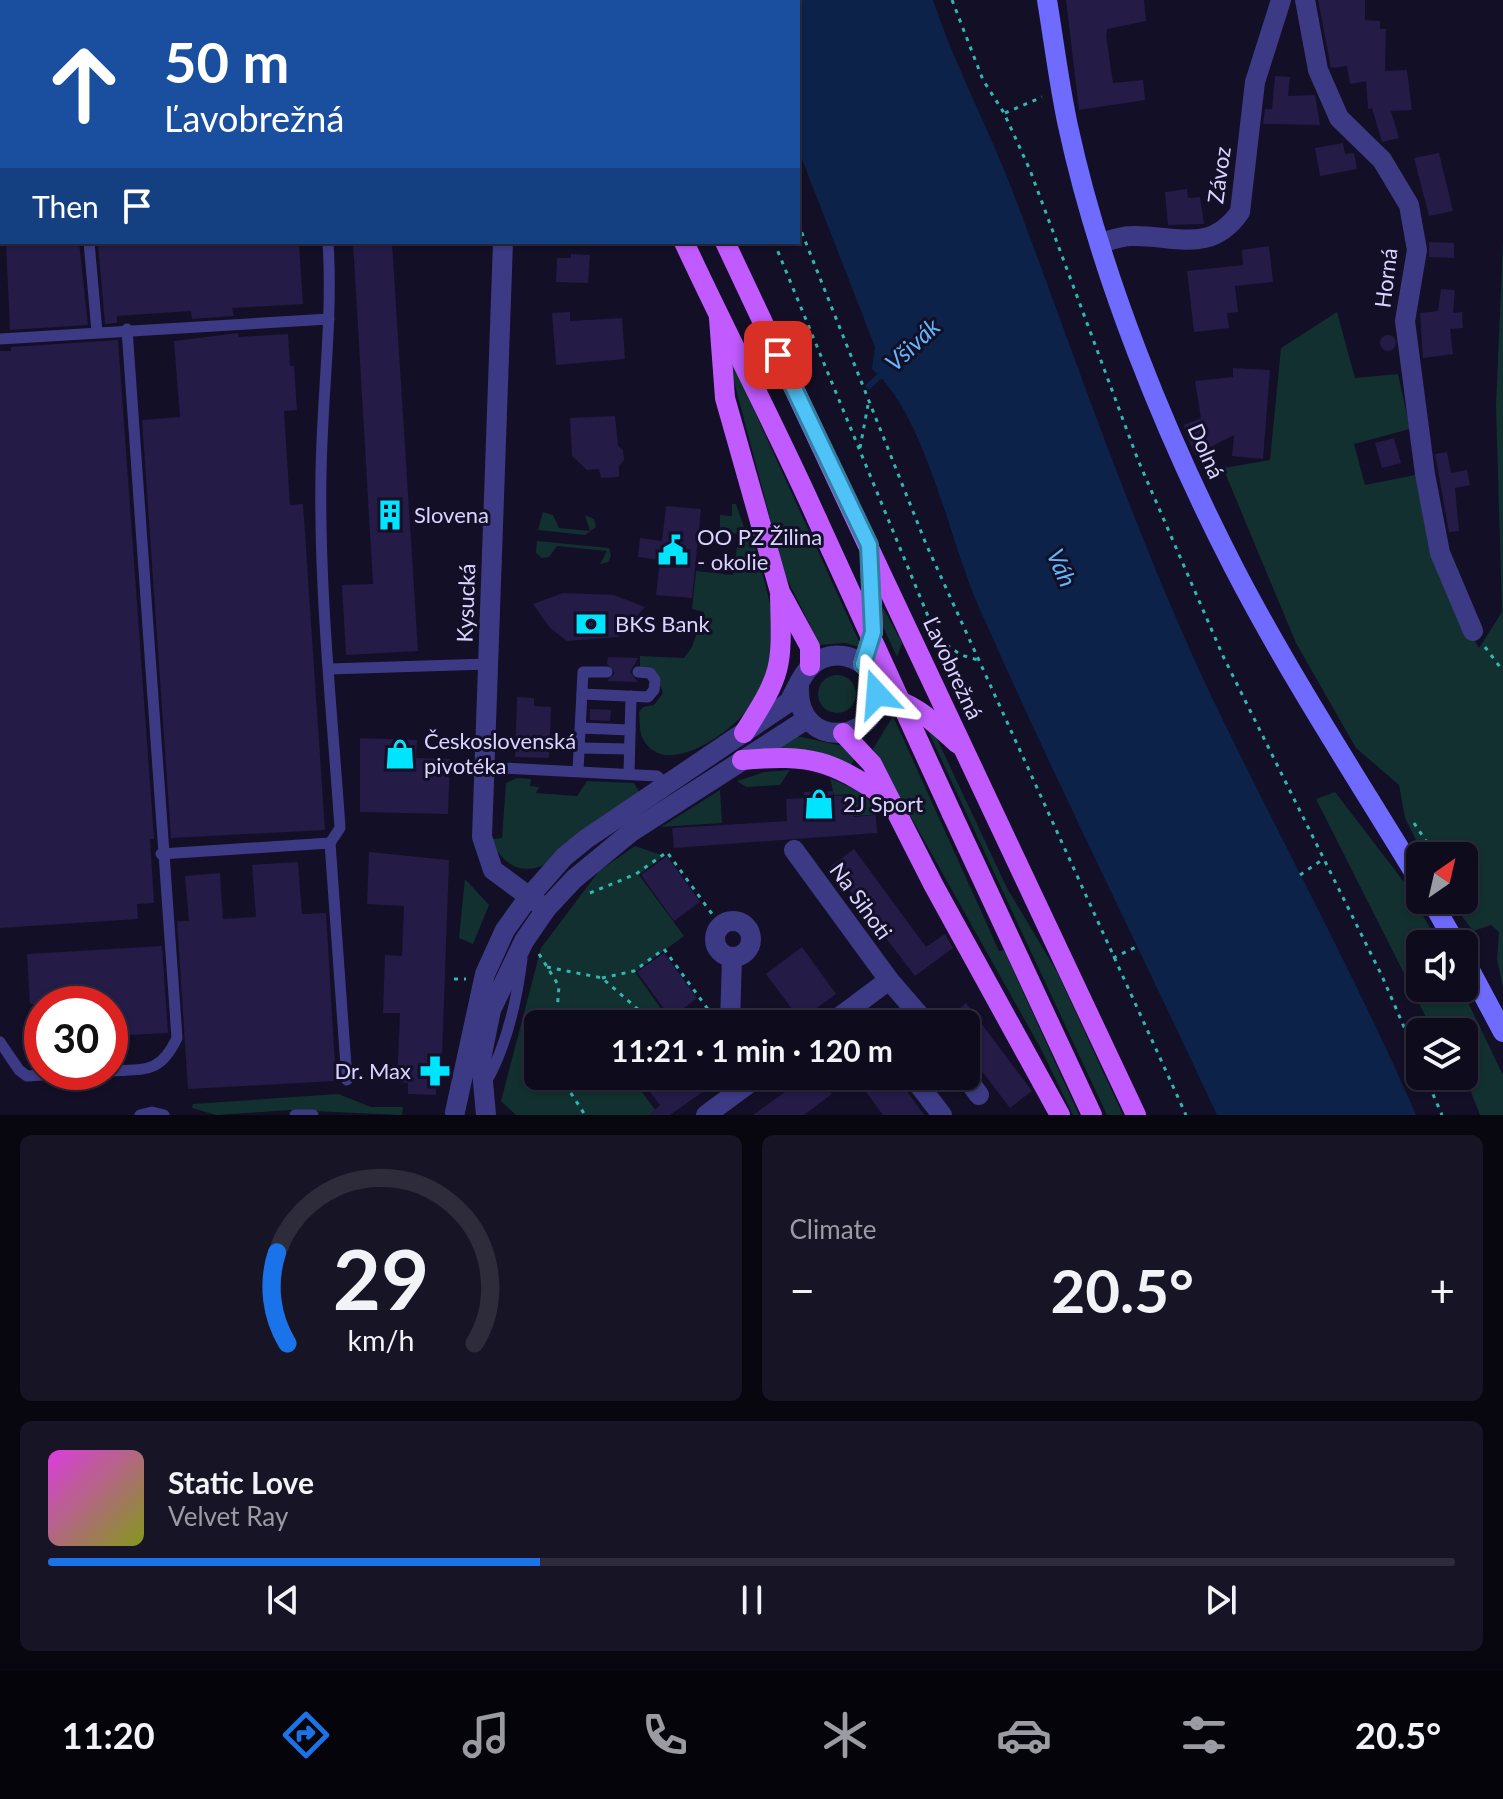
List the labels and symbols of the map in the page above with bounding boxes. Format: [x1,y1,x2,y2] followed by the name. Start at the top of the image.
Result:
[1201,145,1236,205] street label: Závoz
[1368,246,1403,309] street label: Horná
[879,311,946,376] water label: Všivák
[744,321,812,389] pin
[1182,419,1230,483] street label: Dolná
[373,498,407,532] building icon: Slovena
[414,501,489,528] place label: Slovena
[697,523,822,575] place label: OO PZ Žilina - okolie
[656,533,690,567] public building icon: OO PZ Žilina - okolie
[1041,544,1083,591] water label: Váh
[451,563,480,643] street label: Kysucká
[574,607,608,641] bank icon: BKS Bank
[615,610,711,637] place label: BKS Bank
[918,612,989,723] street label: Ľavobrežná
[835,652,919,736] position arrow
[424,727,576,779] place label: Československá pivotéka
[383,737,417,771] shop icon: Československá pivotéka
[802,787,836,821] shop icon: 2J Sport
[843,790,923,817] place label: 2J Sport
[1406,842,1478,914] north arrow
[825,857,898,944] street label: Na Sihoti
[24,986,128,1090] speed limit sign: 30
[418,1054,452,1088] pharmacy icon: Dr. Max
[335,1057,411,1084] place label: Dr. Max

